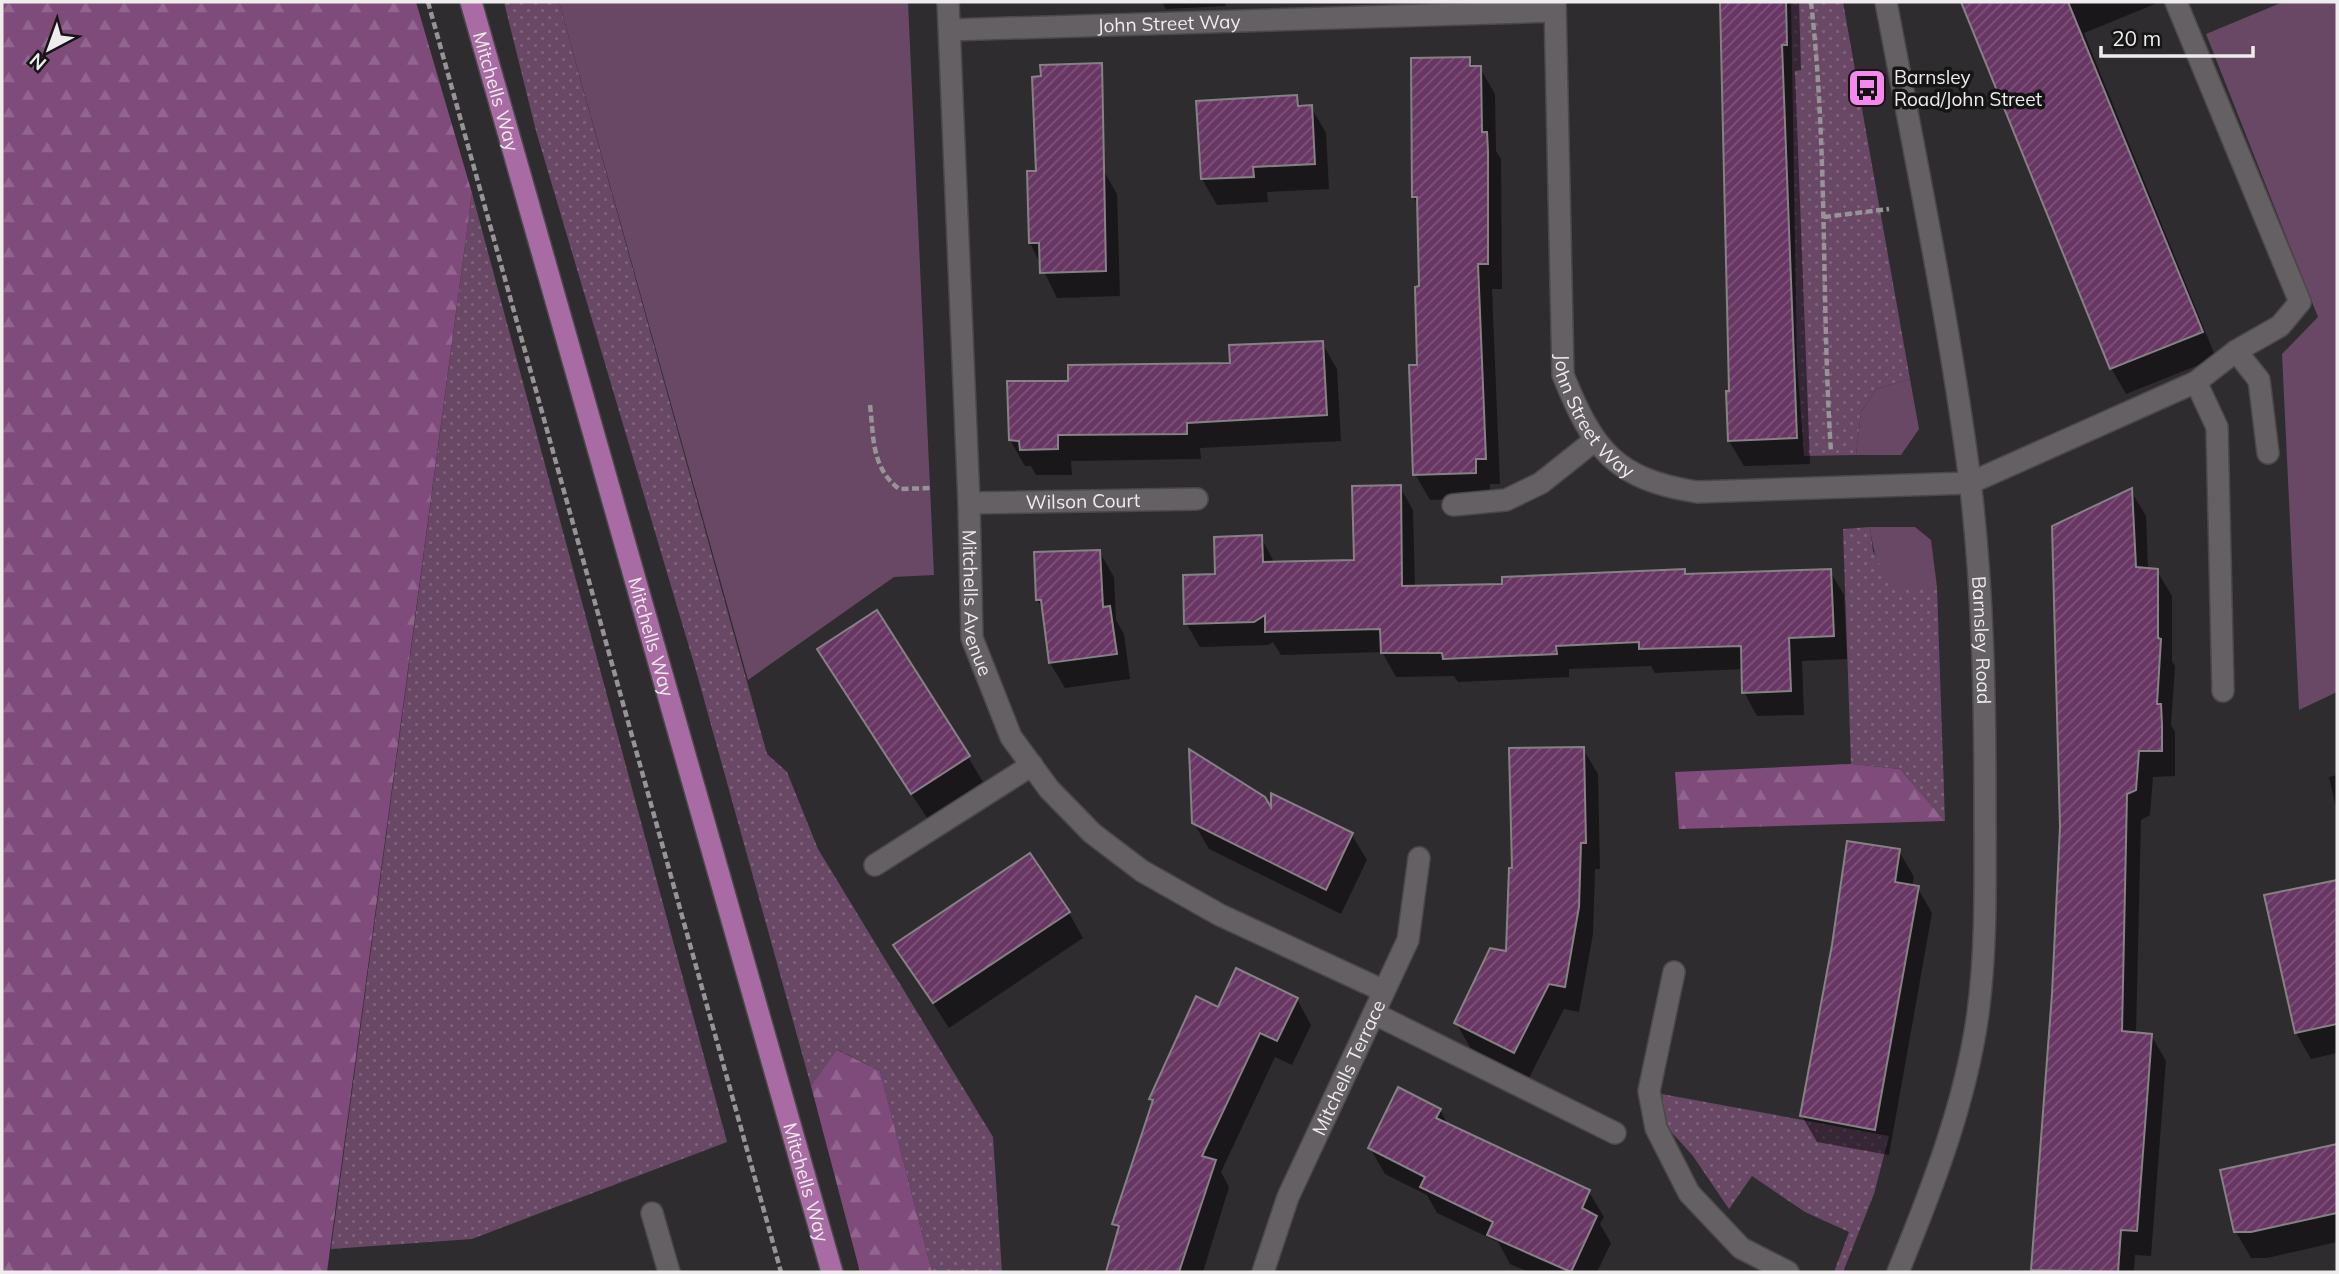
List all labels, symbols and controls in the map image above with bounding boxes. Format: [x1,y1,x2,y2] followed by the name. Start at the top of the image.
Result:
[1097,9,1241,37] street label: John Street Way
[14,14,84,84] north arrow
[2101,14,2253,58] scale bar
[2112,25,2161,51] text: 20 m
[468,29,525,154] street label: Mitchells Way
[25,48,51,76] text: N
[1894,65,2042,111] place label: Barnsley Road/John Street
[1846,67,1888,109] bus stop icon: Barnsley Road/John Street
[1551,354,1639,483] street label: John Street Way
[1025,488,1141,514] street label: Wilson Court
[958,529,998,679] street label: Mitchells Avenue
[623,574,680,699] street label: Mitchells Way
[1967,575,1996,704] street label: Barnsley Road
[1307,996,1390,1139] street label: Mitchells Terrace
[778,1120,835,1245] street label: Mitchells Way

